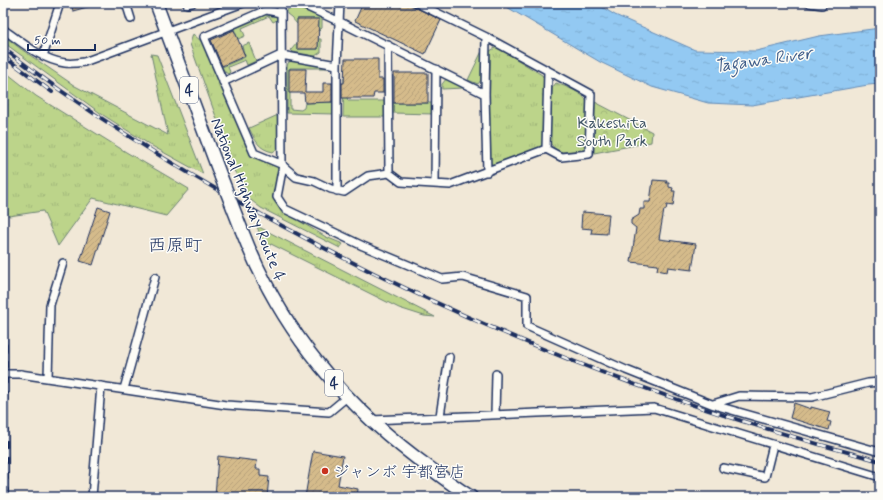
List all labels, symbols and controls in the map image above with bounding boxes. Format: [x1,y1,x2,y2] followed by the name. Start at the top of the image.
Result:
[28,26,95,52] scale bar
[34,33,61,49] text: 50 m
[713,42,817,80] water label: Tagawa River
[180,77,198,103] road number: 4
[577,113,648,152] park label: Kakeshita South Park
[205,115,290,284] street label: National Highway Route 4
[148,234,202,258] district label: 西原町
[325,370,343,396] road number: 4
[333,462,465,483] place label: ジャンボ 宇都宮店
[320,466,330,476] marker: ジャンボ 宇都宮店

